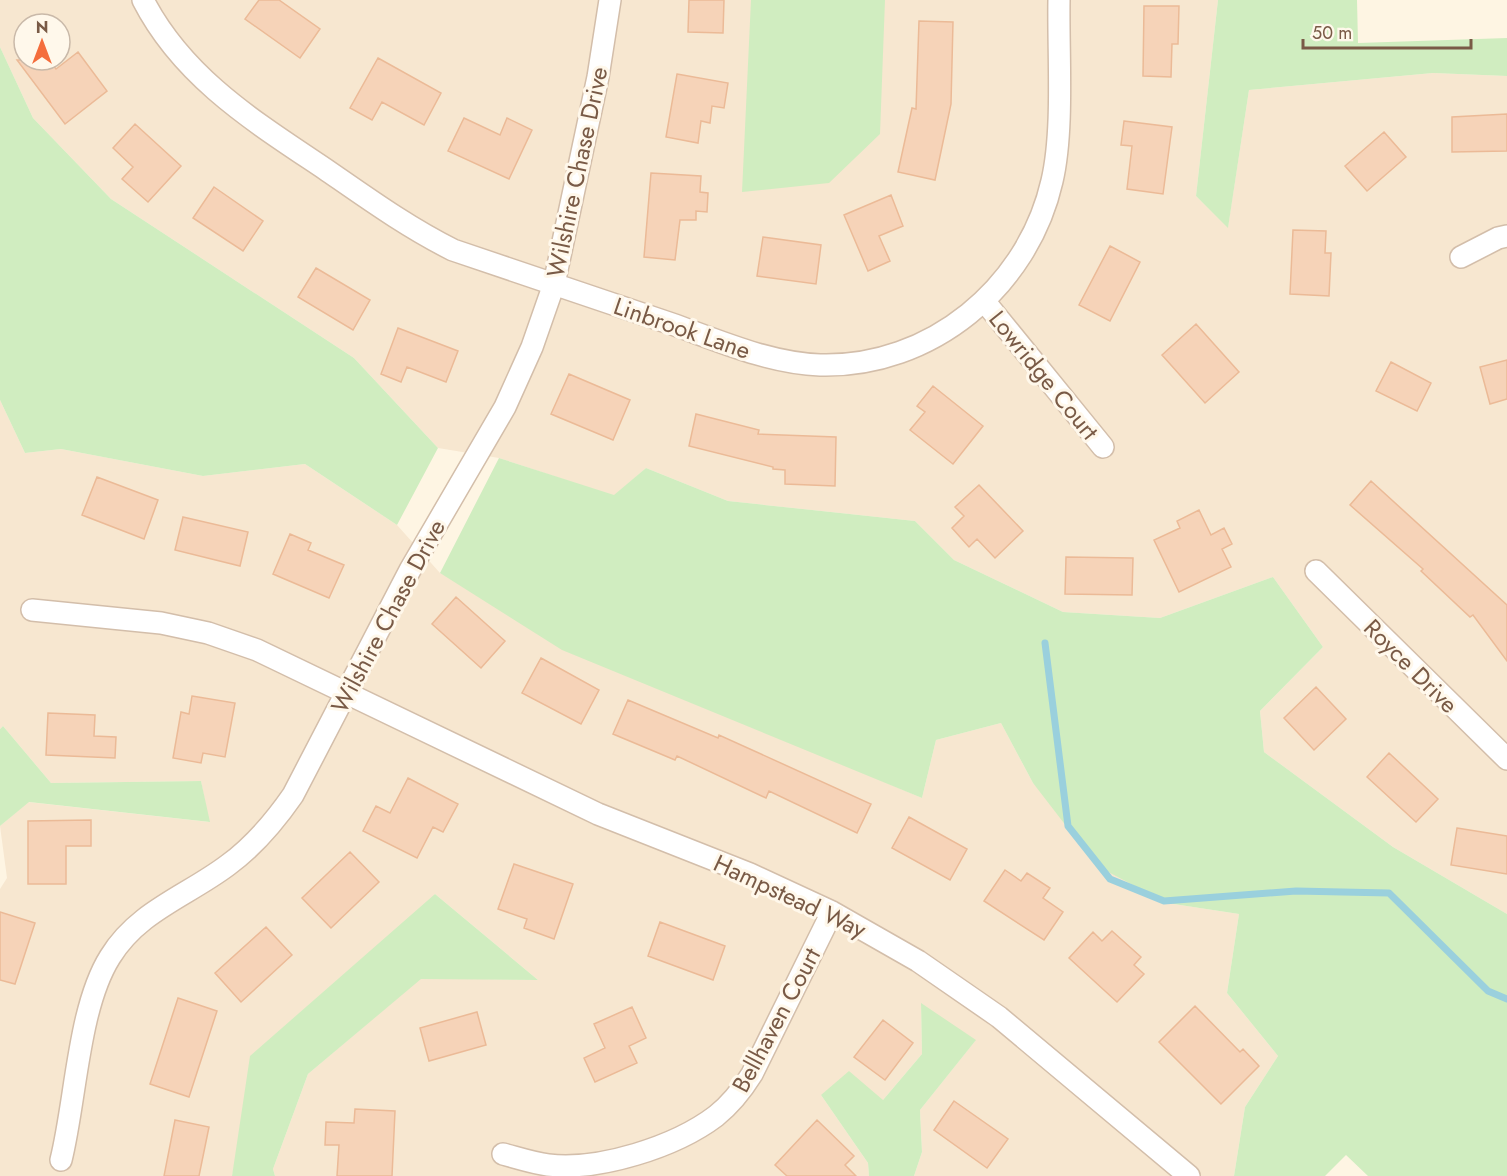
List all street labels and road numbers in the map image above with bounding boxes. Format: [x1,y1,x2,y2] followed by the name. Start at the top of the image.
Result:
[538,63,616,281] street label: Wilshire Chase Drive
[609,288,755,368] street label: Linbrook Lane
[981,303,1107,447] street label: Lowridge Court
[322,513,454,719] street label: Wilshire Chase Drive
[1356,611,1466,721] street label: Royce Drive
[708,845,872,947] street label: Hampstead Way
[723,941,829,1099] street label: Bellhaven Court

